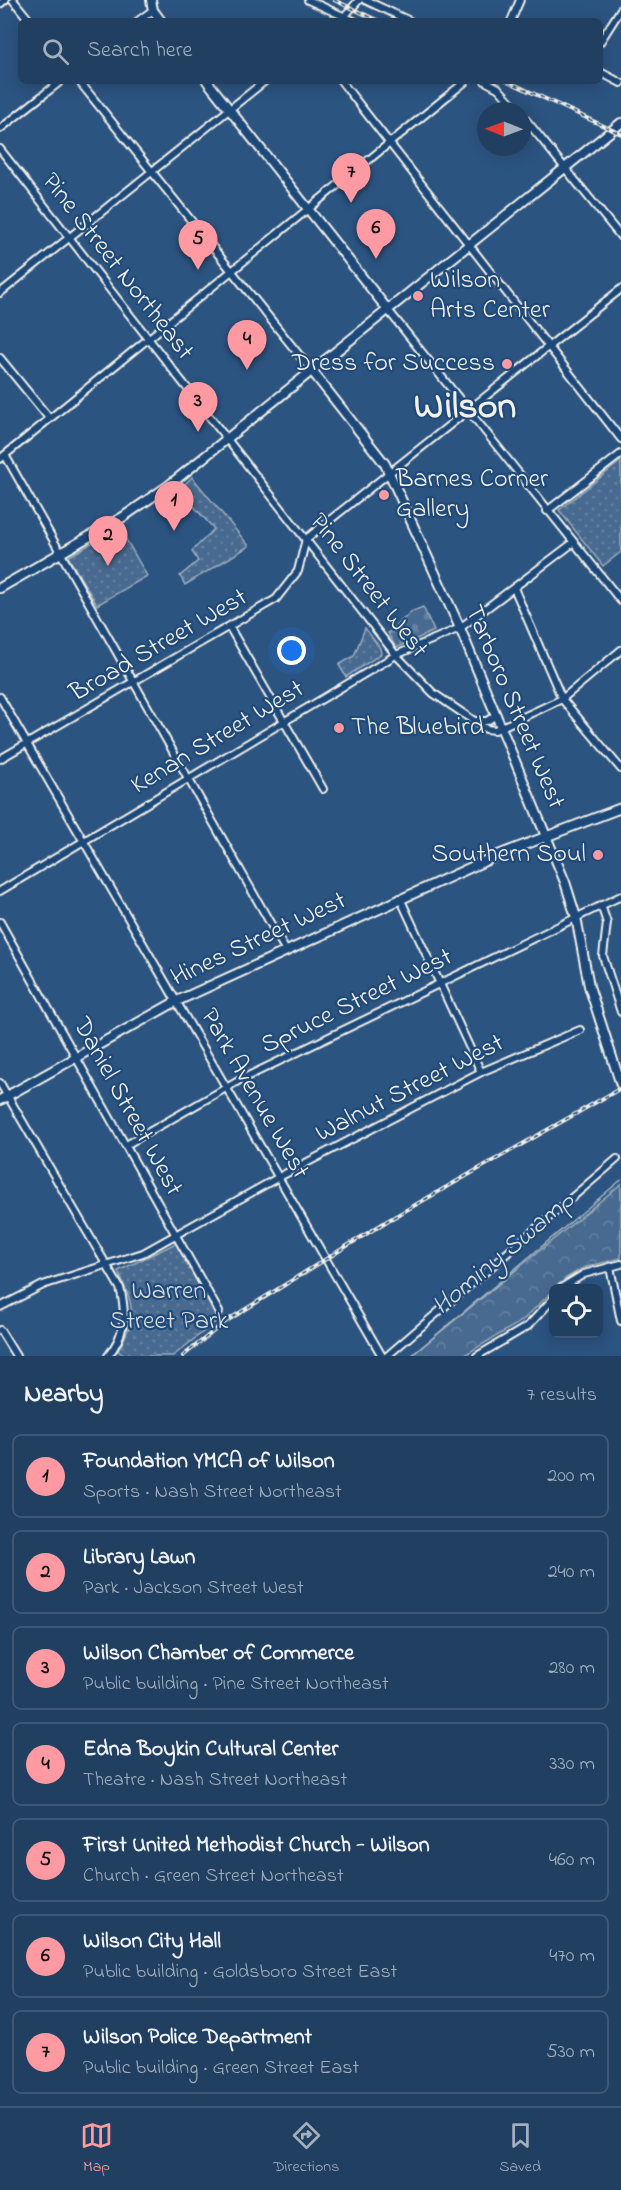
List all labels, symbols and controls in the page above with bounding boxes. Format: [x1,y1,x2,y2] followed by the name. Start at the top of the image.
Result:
[18,18,603,84] search box
[39,35,72,68] icon: search
[87,35,192,67] text: Search here
[477,102,531,156] north arrow
[332,154,370,203] pin: 7
[32,165,203,369] street label: Pine Street Northeast
[356,210,395,259] pin: 6
[178,220,218,270] pin: 5
[430,262,551,330] place label: Wilson Arts Center
[411,289,425,303] marker: Wilson Arts Center
[228,320,266,370] pin: 4
[291,345,495,383] place label: Dress for Success
[500,357,514,371] marker: Dress for Success
[414,380,516,436] district label: Wilson
[178,382,218,432] pin: 3
[395,461,549,529] place label: Barnes Corner Gallery
[154,482,194,531] pin: 1
[377,488,391,502] marker: Barnes Corner Gallery
[299,505,437,667] street label: Pine Street West
[88,516,128,566] pin: 2
[62,579,255,713] street label: Broad Street West
[454,599,574,815] street label: Tarboro Street West
[277,636,306,665] your location
[124,671,312,805] street label: Kenan Street West
[351,709,485,747] place label: The Bluebird
[332,721,346,735] marker: The Bluebird
[432,836,586,874] place label: Southern Soul
[591,848,605,862] marker: Southern Soul
[165,883,353,997] street label: Hines Street West
[255,939,460,1065] street label: Spruce Street West
[190,1002,318,1187] street label: Park Avenue West
[62,1010,192,1203] street label: Daniel Street West
[309,1025,511,1153] street label: Walnut Street West
[424,1182,585,1325] water label: Hominy Swamp
[109,1273,229,1341] park label: Warren Street Park
[549,1284,603,1338] map controls
[549,1284,603,1338] button: locate
[24,1376,103,1414] text: Nearby
[527,1381,597,1410] text: 7 results
[83,1446,334,1478] text: Foundation YMCA of Wilson
[42,1462,49,1491] text: 1
[547,1462,595,1491] text: 200 m
[83,1478,342,1507] text: Sports · Nash Street Northeast
[83,1542,195,1574] text: Library Lawn
[41,1558,50,1587] text: 2
[548,1558,595,1587] text: 240 m
[83,1574,304,1603] text: Park · Jackson Street West
[83,1638,354,1670] text: Wilson Chamber of Commerce
[41,1654,50,1683] text: 3
[548,1654,595,1683] text: 280 m
[83,1670,389,1699] text: Public building · Pine Street Northeast
[83,1734,338,1766] text: Edna Boykin Cultural Center
[41,1750,50,1779] text: 4
[549,1750,595,1779] text: 330 m
[83,1766,347,1795] text: Theatre · Nash Street Northeast
[83,1830,429,1862] text: First United Methodist Church - Wilson
[40,1846,51,1875] text: 5
[549,1846,595,1875] text: 460 m
[83,1862,344,1891] text: Church · Green Street Northeast
[83,1926,221,1958] text: Wilson City Hall
[41,1942,50,1971] text: 6
[549,1942,595,1971] text: 470 m
[83,1958,397,1987] text: Public building · Goldsboro Street East
[83,2022,312,2054] text: Wilson Police Department
[41,2038,50,2067] text: 7
[546,2038,595,2067] text: 530 m
[83,2054,359,2083] text: Public building · Green Street East
[80,2119,113,2179] tab: Map
[273,2119,339,2179] tab: Directions
[499,2119,541,2179] tab: Saved

